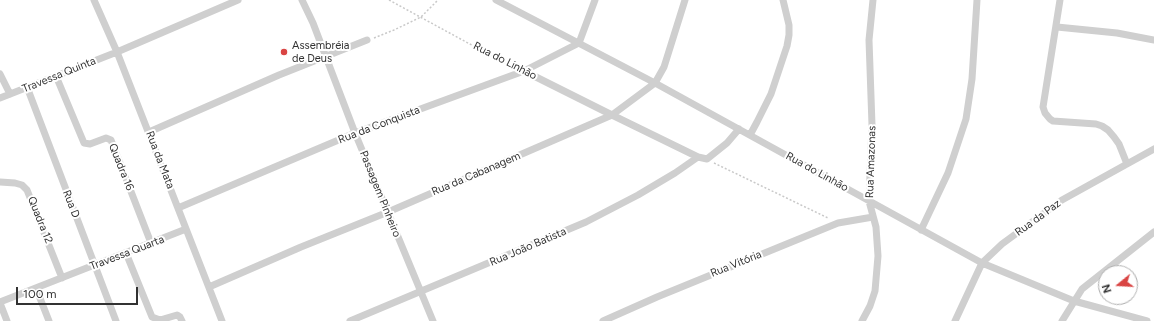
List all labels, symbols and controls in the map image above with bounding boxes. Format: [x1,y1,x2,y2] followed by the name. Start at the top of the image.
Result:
[292,39,349,65] place label: Assembréia de Deus
[471,39,539,83] street label: Rua do Linhão
[279,47,289,57] marker: Assembréia de Deus
[20,54,98,96] street label: Travessa Quinta
[336,103,422,147] street label: Rua da Conquista
[863,126,879,198] street label: Rua Amazonas
[143,129,177,191] street label: Rua da Mata
[106,142,136,192] street label: Quadra 16
[357,149,403,239] street label: Passagem Pinheiro
[430,149,522,199] street label: Rua da Cabanagem
[783,149,851,195] street label: Rua do Linhão
[60,188,82,220] street label: Rua D
[25,195,55,245] street label: Quadra 12
[1013,197,1063,239] street label: Rua da Paz
[488,225,568,269] street label: Rua João Batista
[88,233,166,273] street label: Travessa Quarta
[709,248,763,280] street label: Rua Vitória
[1098,265,1138,305] north arrow
[18,279,140,305] scale bar
[1100,283,1115,295] text: N
[23,287,57,301] text: 100 m

